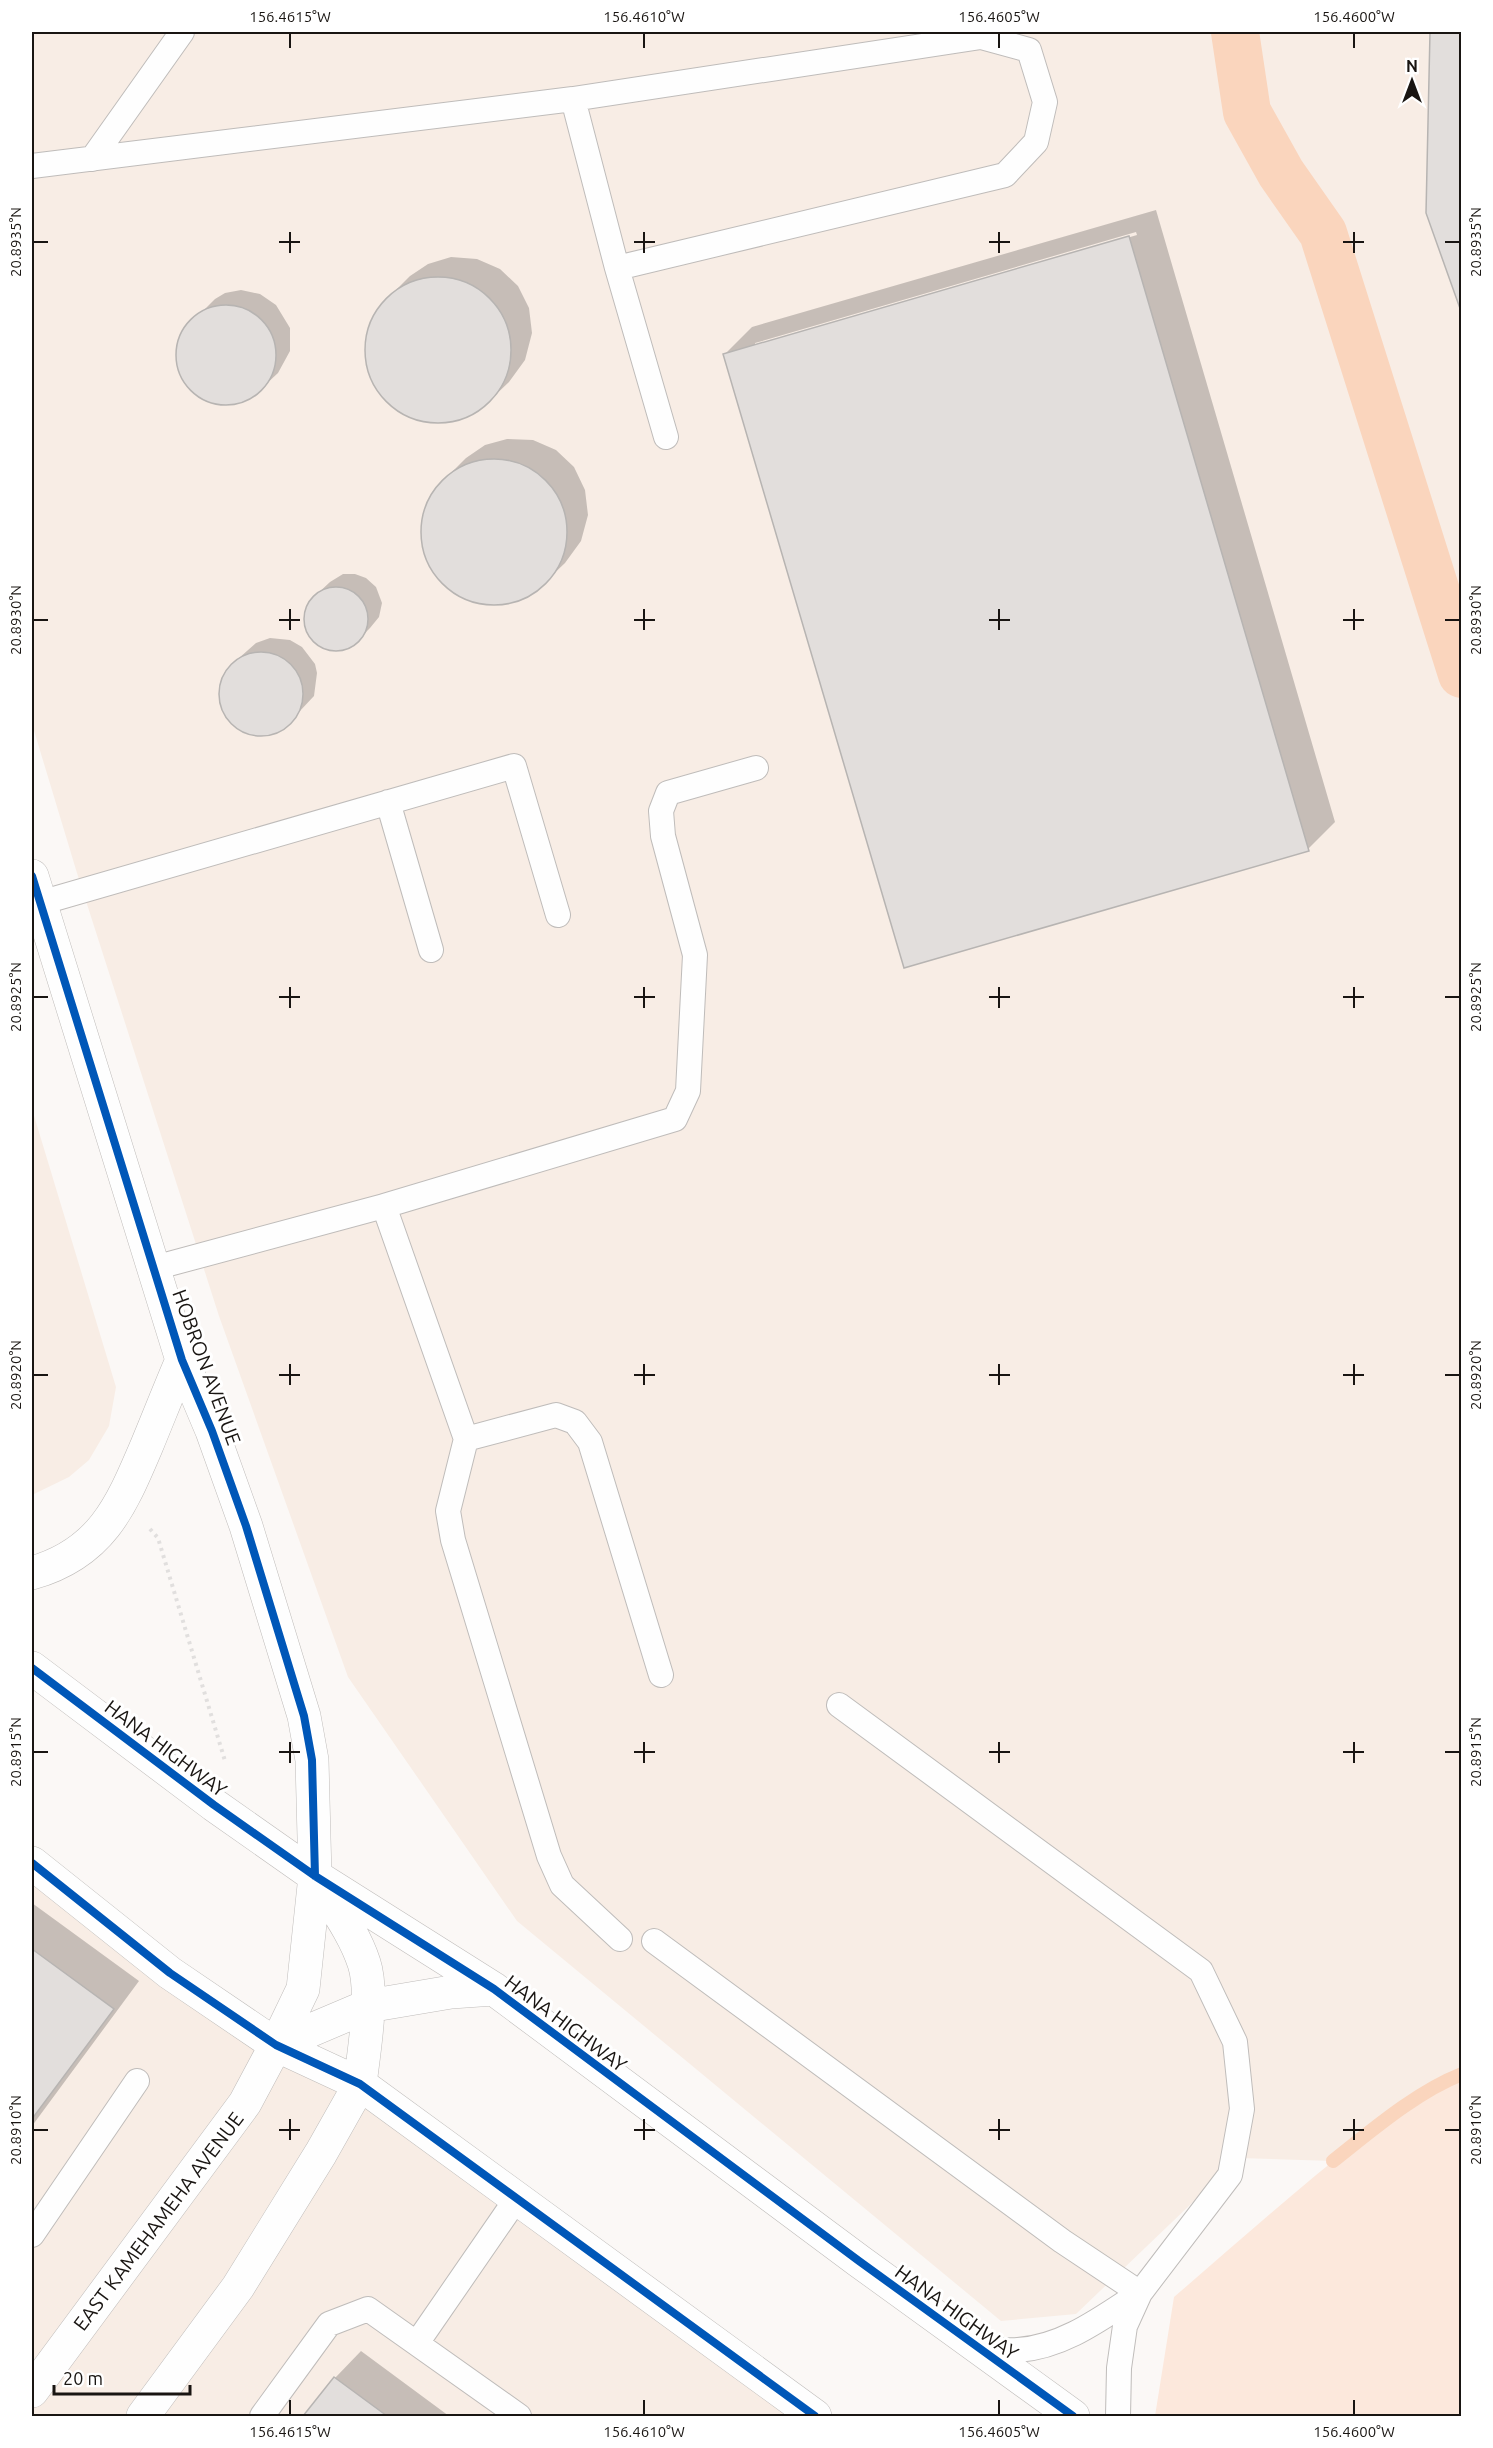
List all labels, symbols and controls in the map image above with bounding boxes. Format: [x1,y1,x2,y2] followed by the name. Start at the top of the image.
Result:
[249,8,331,25] text: 156.4615°W
[603,8,685,25] text: 156.4610°W
[958,8,1040,25] text: 156.4605°W
[1313,8,1395,25] text: 156.4600°W
[1382,51,1442,111] north arrow
[1406,57,1418,75] text: N
[7,207,24,277] text: 20.8935°N
[1467,207,1484,277] text: 20.8935°N
[7,585,24,655] text: 20.8930°N
[1467,585,1484,655] text: 20.8930°N
[7,962,24,1032] text: 20.8925°N
[1467,962,1484,1032] text: 20.8925°N
[168,1286,246,1448] street label: HOBRON AVENUE
[7,1340,24,1410] text: 20.8920°N
[1467,1340,1484,1410] text: 20.8920°N
[101,1695,232,1802] street label: HANA HIGHWAY
[7,1717,24,1787] text: 20.8915°N
[1467,1717,1484,1787] text: 20.8915°N
[501,1970,632,2077] street label: HANA HIGHWAY
[7,2095,24,2165] text: 20.8910°N
[1467,2095,1484,2165] text: 20.8910°N
[68,2107,248,2335] street label: EAST KAMEHAMEHA AVENUE
[891,2260,1023,2365] street label: HANA HIGHWAY
[54,2358,190,2396] scale bar
[63,2368,103,2388] text: 20 m
[249,2423,331,2440] text: 156.4615°W
[603,2423,685,2440] text: 156.4610°W
[958,2423,1040,2440] text: 156.4605°W
[1313,2423,1395,2440] text: 156.4600°W

